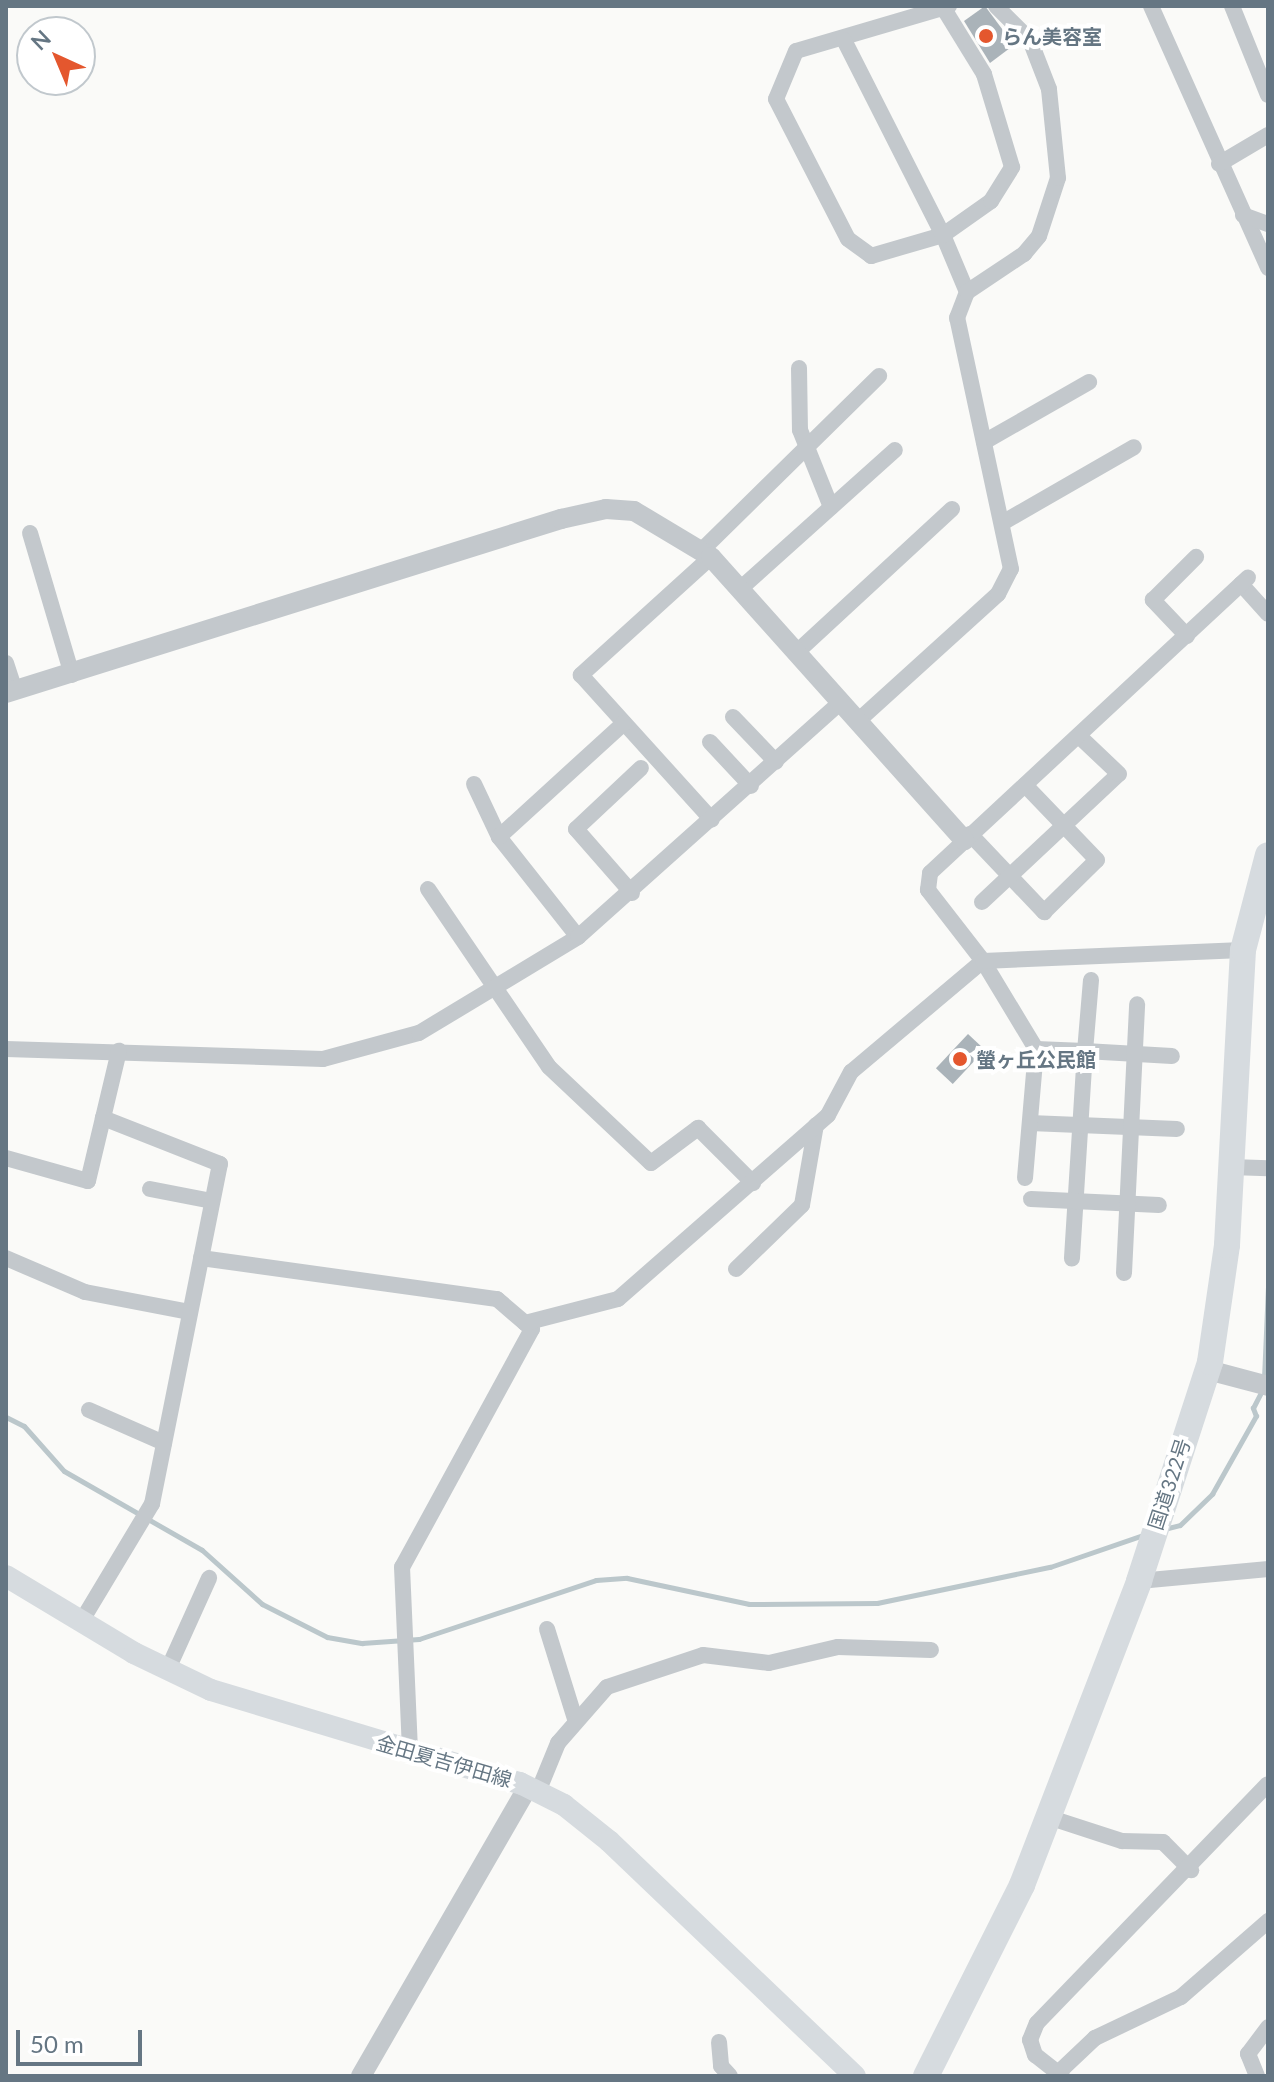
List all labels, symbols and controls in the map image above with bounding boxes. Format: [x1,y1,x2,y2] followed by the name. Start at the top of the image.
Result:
[16,16,96,96] north arrow
[25,24,56,55] text: N
[1002,24,1102,48] place label: らん美容室
[977,27,995,45] marker: らん美容室
[976,1047,1096,1071] place label: 螢ヶ丘公民館
[951,1050,969,1068] marker: 螢ヶ丘公民館
[1143,1435,1195,1533] street label: 国道322号
[373,1730,515,1792] street label: 金田夏吉伊田線
[20,2014,146,2064] scale bar
[30,2029,84,2058] text: 50 m

